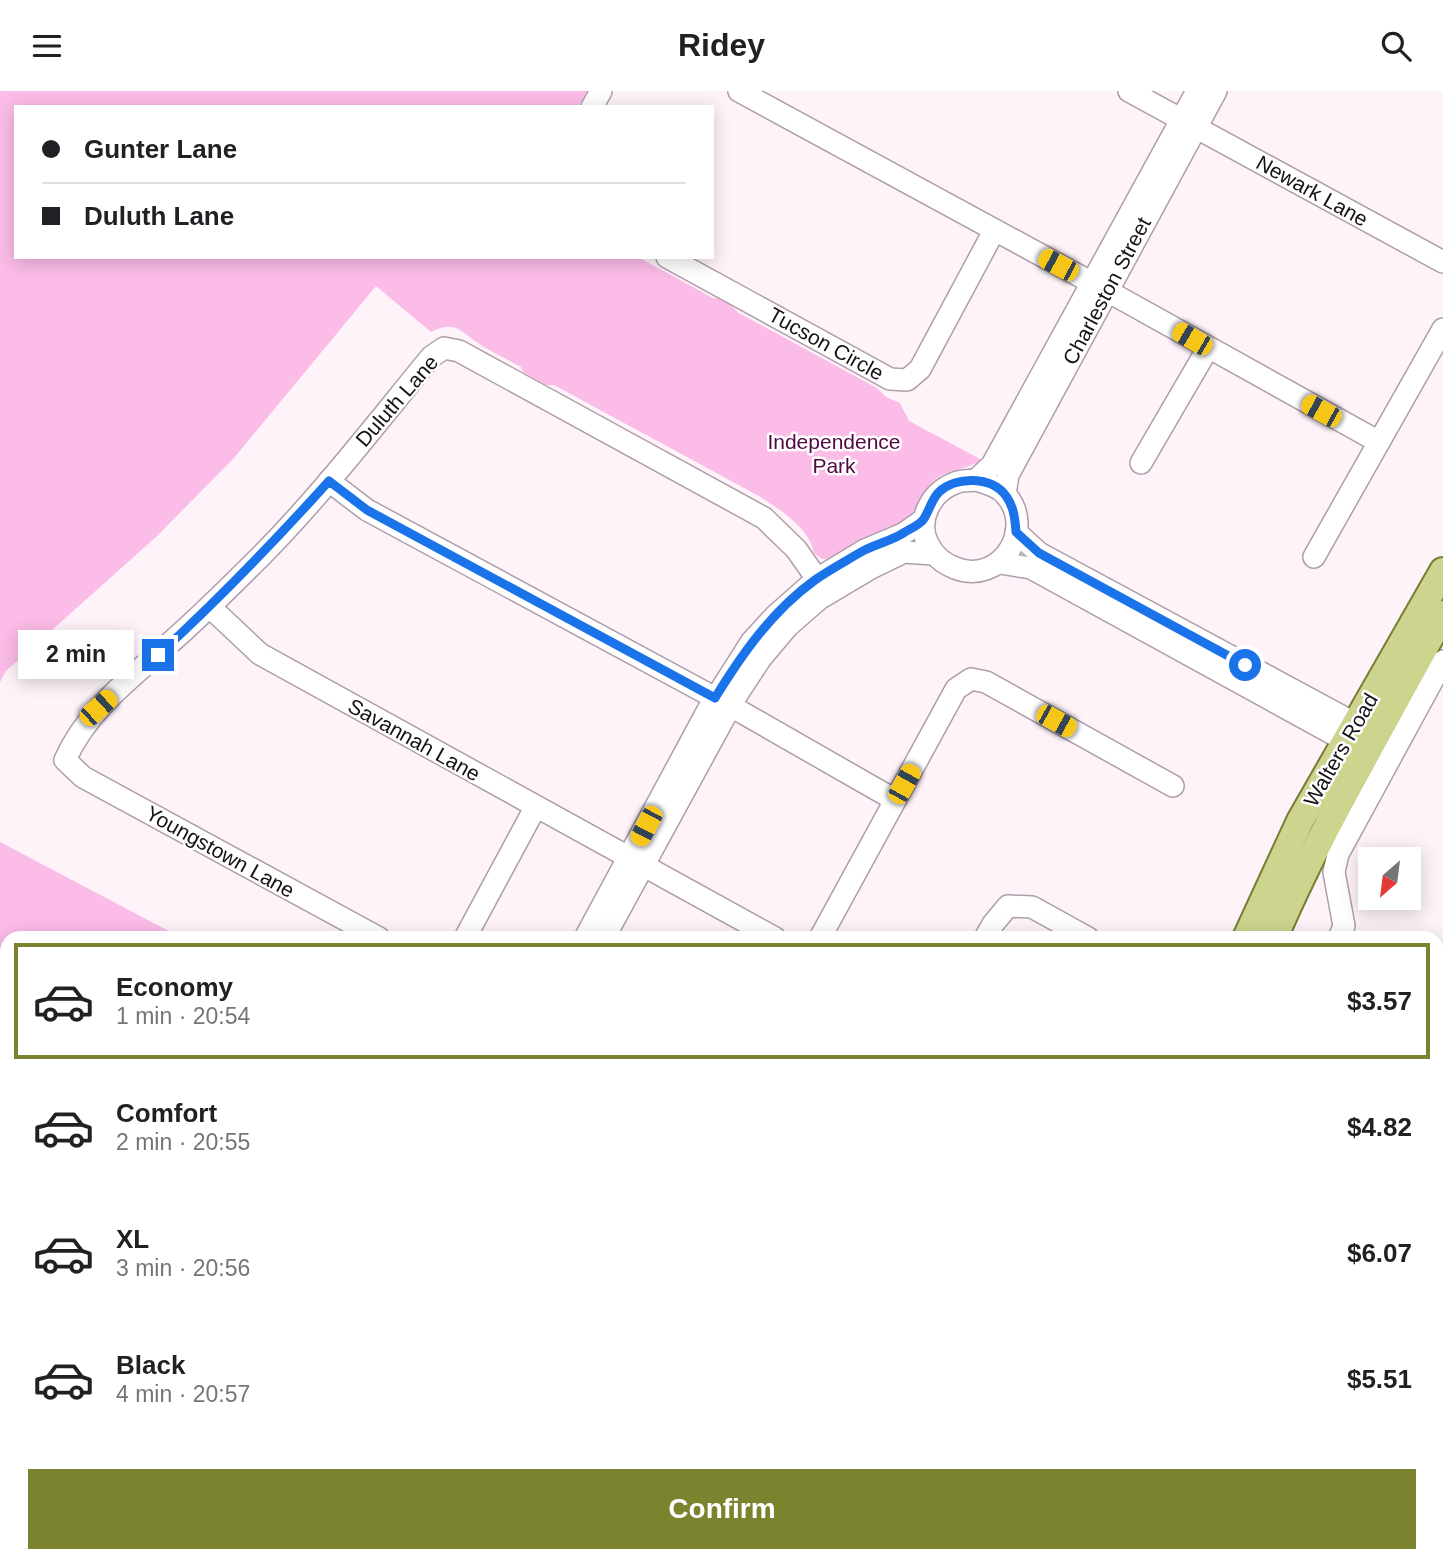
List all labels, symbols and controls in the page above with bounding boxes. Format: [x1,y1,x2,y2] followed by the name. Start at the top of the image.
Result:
[28,27,66,65] icon: menu
[678,27,765,63] text: Ridey
[1377,27,1415,65] icon: search
[84,134,237,164] text: Gunter Lane
[1253,151,1372,231] street label: Newark Lane
[84,201,234,231] text: Duluth Lane
[1058,213,1155,368] street label: Charleston Street
[1035,246,1082,284] car
[765,303,888,385] street label: Tucson Circle
[1169,319,1216,359] car
[351,350,442,451] street label: Duluth Lane
[1298,392,1345,430] car
[767,430,901,477] park label: Independence Park
[18,631,134,679] callout: 2 min
[142,639,174,671] route end
[46,641,106,667] text: 2 min
[1229,649,1261,681] route start
[76,686,121,730] car
[1299,689,1382,810] street label: Walters Road
[344,694,484,785] street label: Savannah Lane
[1033,702,1080,740] car
[885,761,924,807] car
[142,801,299,902] street label: Youngstown Lane
[627,803,666,849] car
[1358,847,1421,910] north arrow
[1358,847,1421,910] map controls
[32,970,95,1033] icon: car
[116,972,233,1002] text: Economy
[1347,986,1412,1016] text: $3.57
[116,1003,250,1029] text: 1 min · 20:54
[32,1096,95,1159] icon: car
[116,1098,217,1128] text: Comfort
[1347,1112,1412,1142] text: $4.82
[116,1129,250,1155] text: 2 min · 20:55
[32,1222,95,1285] icon: car
[116,1224,149,1254] text: XL
[1347,1238,1412,1268] text: $6.07
[116,1255,250,1281] text: 3 min · 20:56
[32,1348,95,1411] icon: car
[116,1350,185,1380] text: Black
[1347,1364,1412,1394] text: $5.51
[116,1381,250,1407] text: 4 min · 20:57
[28,1469,1416,1549] button: Confirm

